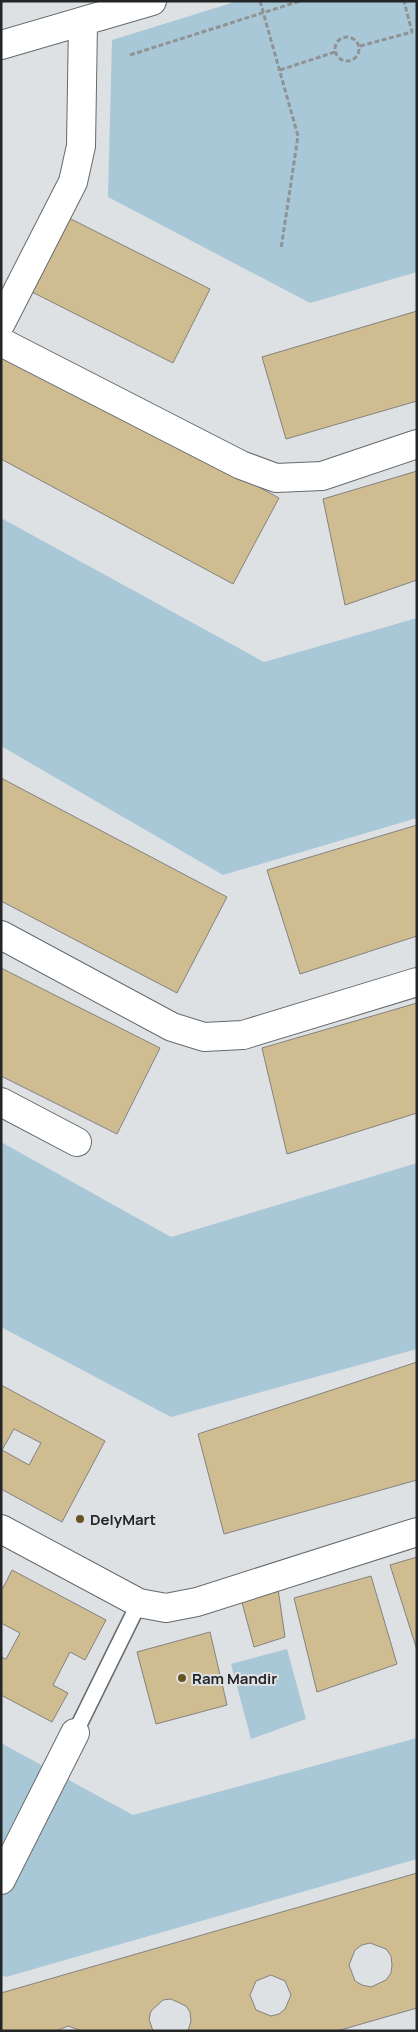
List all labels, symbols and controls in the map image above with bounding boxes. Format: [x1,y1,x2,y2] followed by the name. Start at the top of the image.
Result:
[90,1509,156,1530] place label: DelyMart
[74,1513,86,1525] marker: DelyMart
[192,1668,277,1689] place label: Ram Mandir
[176,1672,188,1684] marker: Ram Mandir

